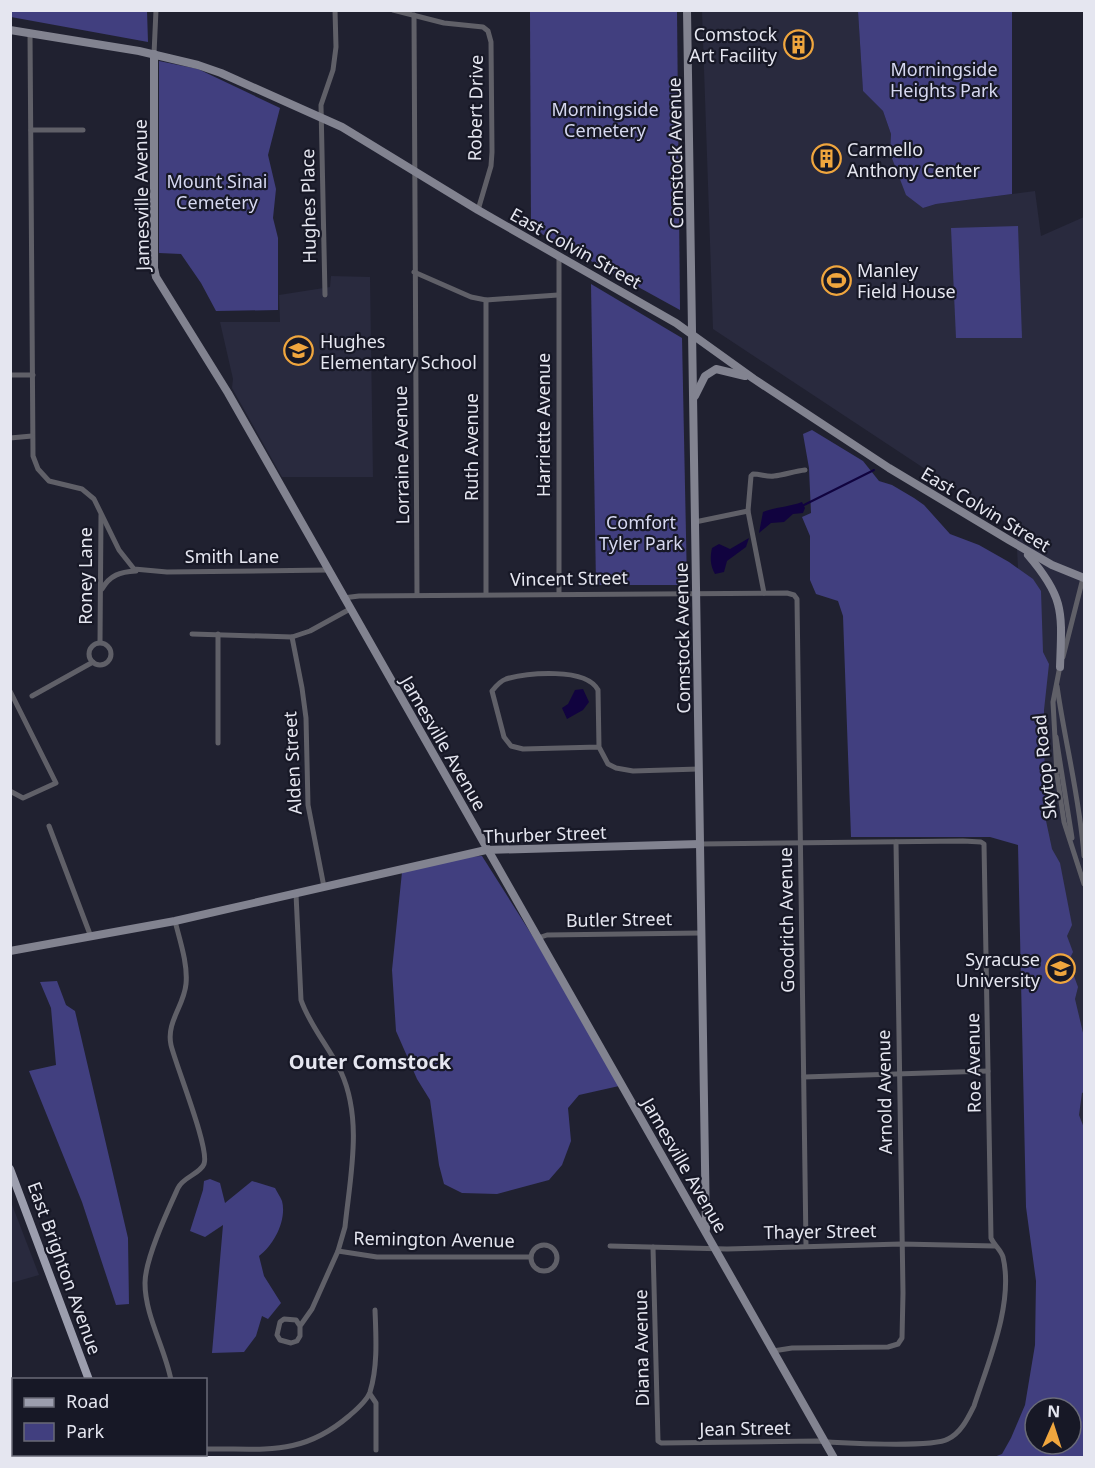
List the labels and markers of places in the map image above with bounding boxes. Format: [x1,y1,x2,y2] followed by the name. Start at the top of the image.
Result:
[689,22,778,67] place label: Comstock Art Facility
[782,28,814,60] building icon: Comstock Art Facility
[847,137,980,182] place label: Carmello Anthony Center
[810,143,842,175] building icon: Carmello Anthony Center
[857,258,956,303] place label: Manley Field House
[820,264,852,296] sports icon: Manley Field House
[320,329,477,374] place label: Hughes Elementary School
[283,335,315,367] school or university icon: Hughes Elementary School
[955,947,1041,992] place label: Syracuse University
[1045,953,1077,985] school or university icon: Syracuse University

